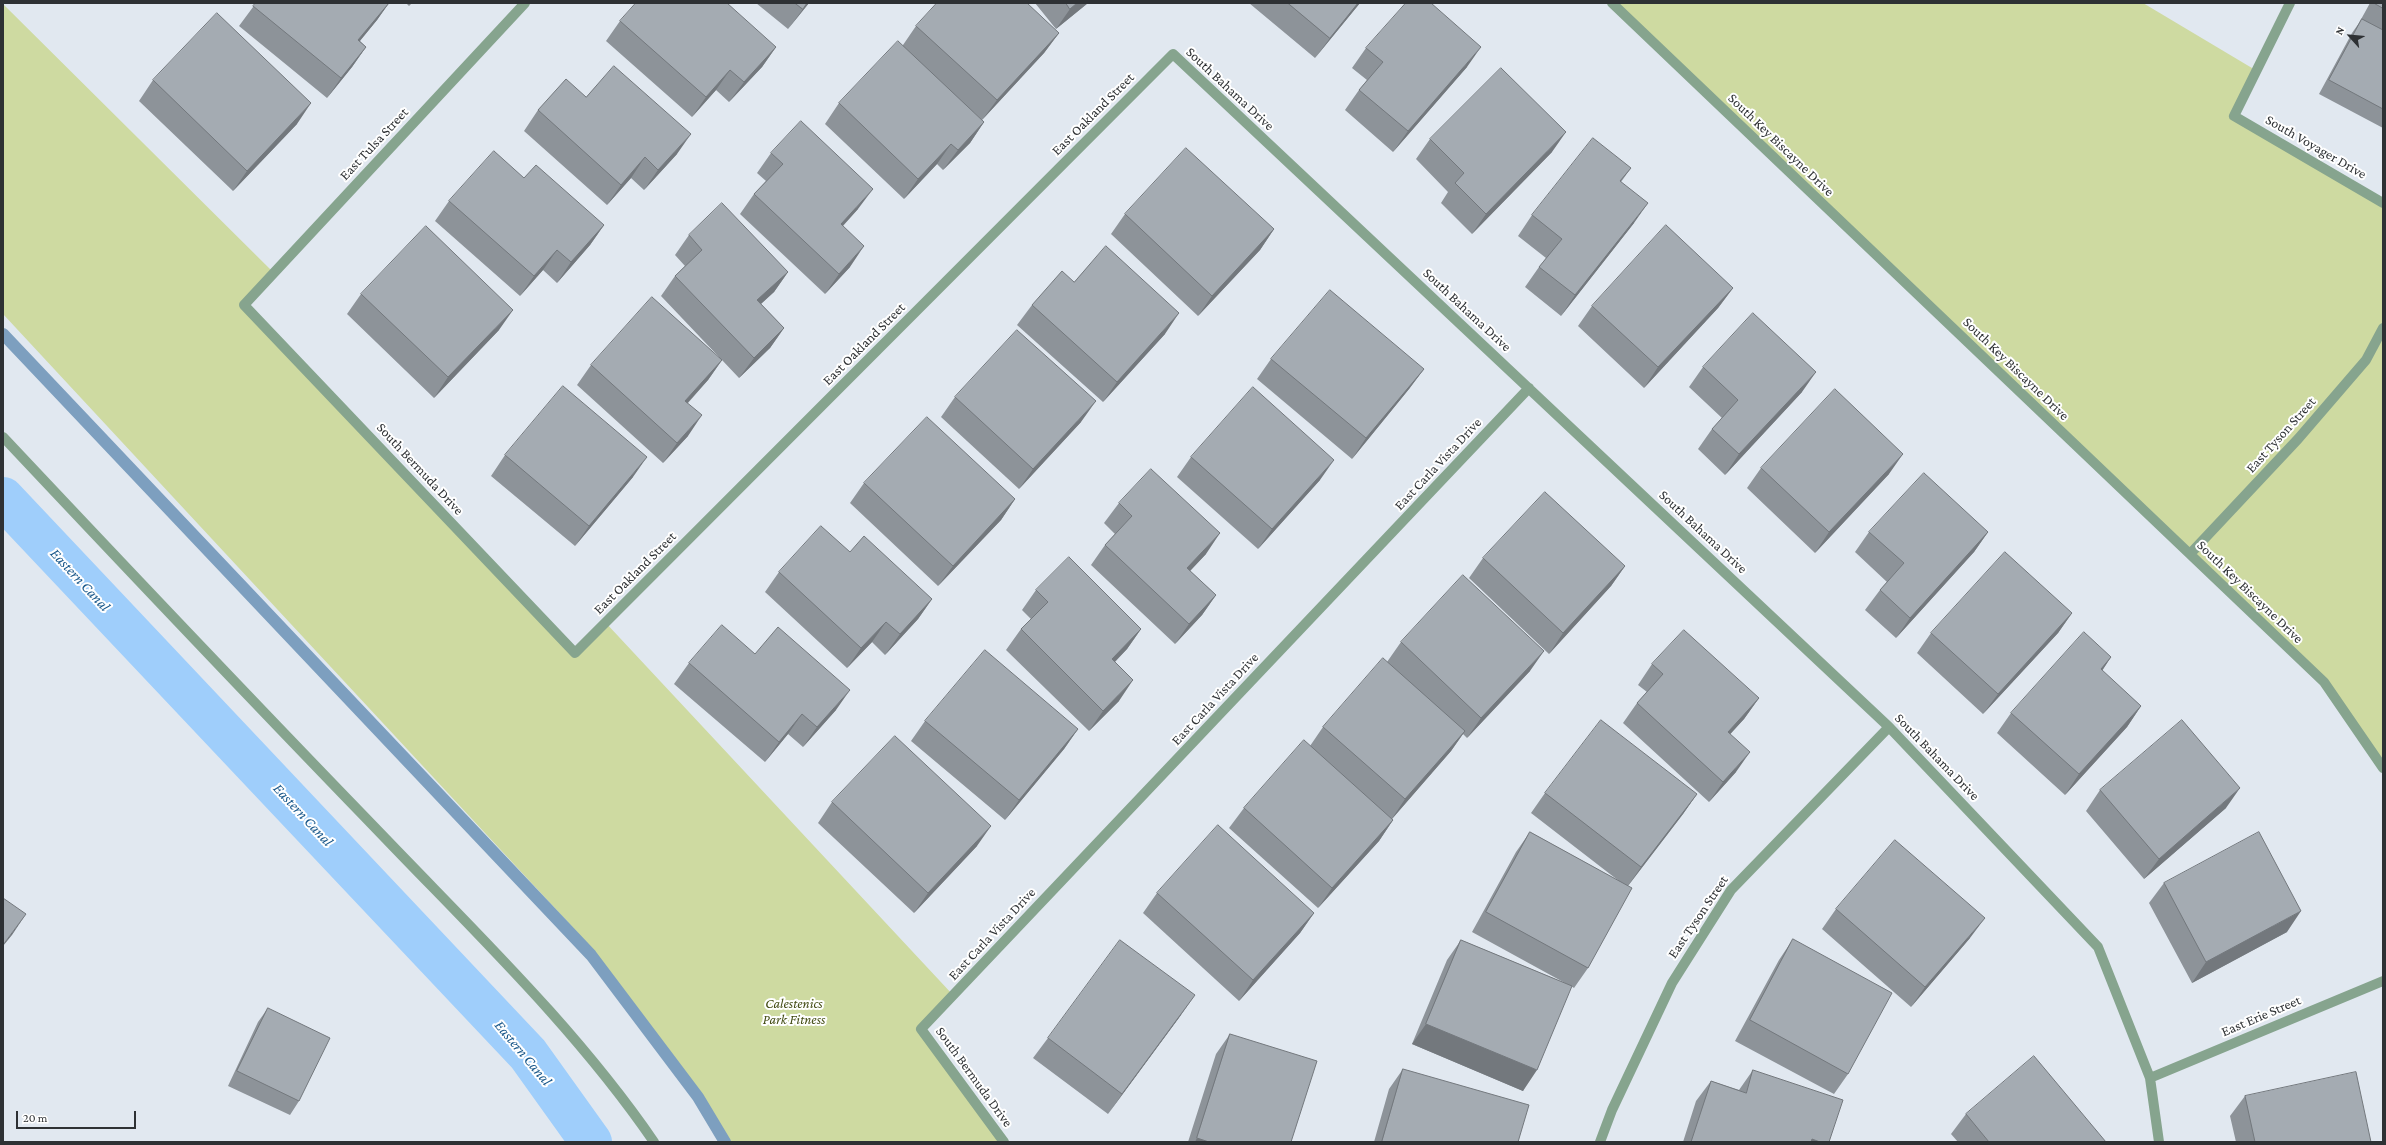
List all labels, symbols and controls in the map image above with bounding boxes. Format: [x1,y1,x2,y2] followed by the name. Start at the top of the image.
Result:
[2330,16,2370,56] north arrow
[2332,24,2346,37] text: N
[1182,44,1278,134] street label: South Bahama Drive
[1048,69,1138,159] street label: East Oakland Street
[1724,90,1838,200] street label: South Key Biscayne Drive
[336,104,412,184] street label: East Tulsa Street
[2263,111,2369,183] street label: South Voyager Drive
[1419,265,1515,355] street label: South Bahama Drive
[819,299,909,389] street label: East Oakland Street
[1959,314,2073,424] street label: South Key Biscayne Drive
[2243,394,2319,476] street label: East Tyson Street
[1391,414,1485,514] street label: East Carla Vista Drive
[373,419,467,519] street label: South Bermuda Drive
[1655,487,1751,577] street label: South Bahama Drive
[590,528,680,618] street label: East Oakland Street
[2193,537,2307,647] street label: South Key Biscayne Drive
[46,545,114,615] water label: Eastern Canal
[1168,649,1262,749] street label: East Carla Vista Drive
[1891,710,1983,804] street label: South Bahama Drive
[269,780,337,850] water label: Eastern Canal
[1664,872,1732,962] street label: East Tyson Street
[945,884,1039,984] street label: East Carla Vista Drive
[2219,992,2303,1040] street label: East Erie Street
[763,996,825,1028] park label: Calestenics Park Fitness
[491,1017,555,1089] water label: Eastern Canal
[932,1023,1016,1131] street label: South Bermuda Drive
[18,1103,138,1129] scale bar
[23,1111,47,1125] text: 20 m

